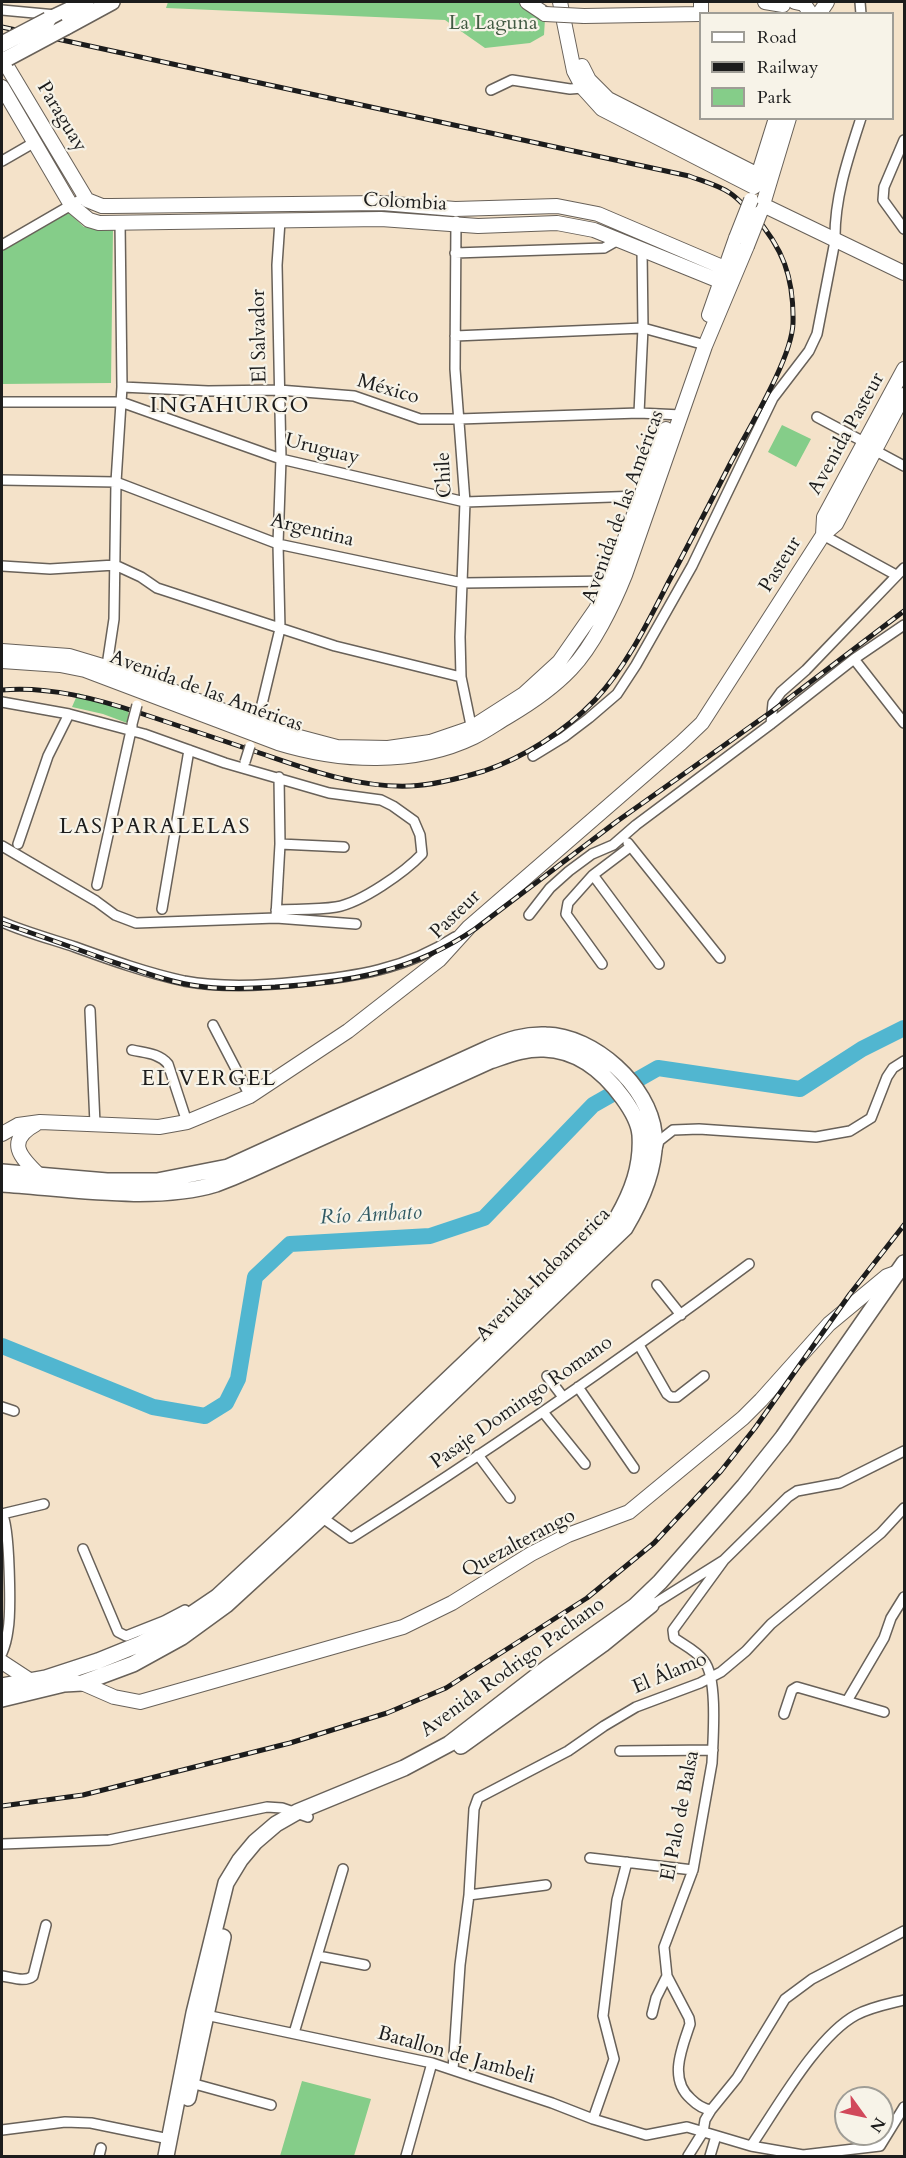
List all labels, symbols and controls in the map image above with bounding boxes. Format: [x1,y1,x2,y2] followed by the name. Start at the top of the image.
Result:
[448,12,538,36] park label: La Laguna
[699,12,894,120] legend
[757,25,797,50] text: Road
[757,55,819,80] text: Railway
[31,77,91,157] street label: Paraguay
[757,85,792,110] text: Park
[362,189,448,217] street label: Colombia
[247,289,273,383] street label: El Salvador
[804,369,890,499] street label: Avenida Pasteur
[354,370,422,410] street label: México
[150,394,310,420] district label: INGAHURCO
[578,407,670,607] street label: Avenida de las Américas
[282,429,362,471] street label: Uruguay
[432,451,458,499] street label: Chile
[268,509,356,553] street label: Argentina
[755,533,807,597] street label: Pasteur
[106,646,306,738] street label: Avenida de las Américas
[59,815,251,841] district label: LAS PARALELAS
[426,885,486,945] street label: Pasteur
[141,1067,277,1093] district label: EL VERGEL
[319,1201,423,1231] water label: Río Ambato
[472,1203,616,1347] street label: Avenida Indoamerica
[426,1331,618,1475] street label: Pasaje Domingo Romano
[458,1504,580,1584] street label: Quezalterango
[416,1593,610,1743] street label: Avenida Rodrigo Pachano
[629,1648,711,1700] street label: El Álamo
[657,1749,705,1883] street label: El Palo de Balsa
[374,2022,538,2090] street label: Batallon de Jambeli
[834,2086,894,2146] north arrow
[864,2113,890,2137] text: N

